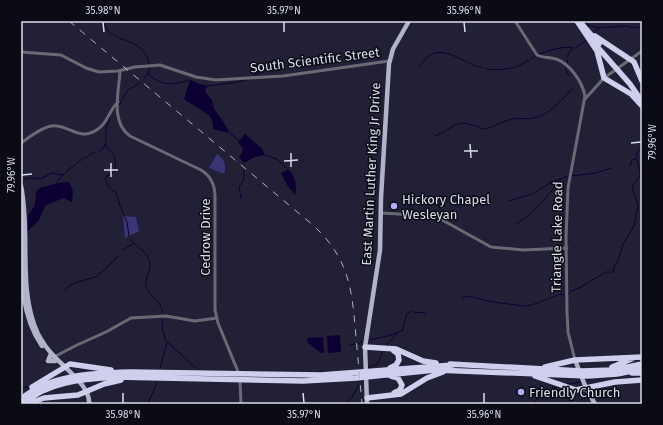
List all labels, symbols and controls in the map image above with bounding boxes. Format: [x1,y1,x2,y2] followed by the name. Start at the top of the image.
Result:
[86,5,120,17] text: 35.98°N
[267,5,301,17] text: 35.97°N
[447,5,481,17] text: 35.96°N
[249,45,381,75] street label: South Scientific Street
[359,82,383,266] street label: East Martin Luther King Jr Drive
[647,123,659,160] text: 79.96°W
[6,156,18,193] text: 79.96°W
[549,181,565,293] street label: Triangle Lake Road
[402,192,490,222] place label: Hickory Chapel Wesleyan
[198,198,213,276] street label: Cedrow Drive
[389,201,399,211] marker: Hickory Chapel Wesleyan
[529,385,620,400] place label: Friendly Church
[516,387,526,397] marker: Friendly Church
[106,409,140,421] text: 35.98°N
[287,409,321,421] text: 35.97°N
[467,409,501,421] text: 35.96°N

